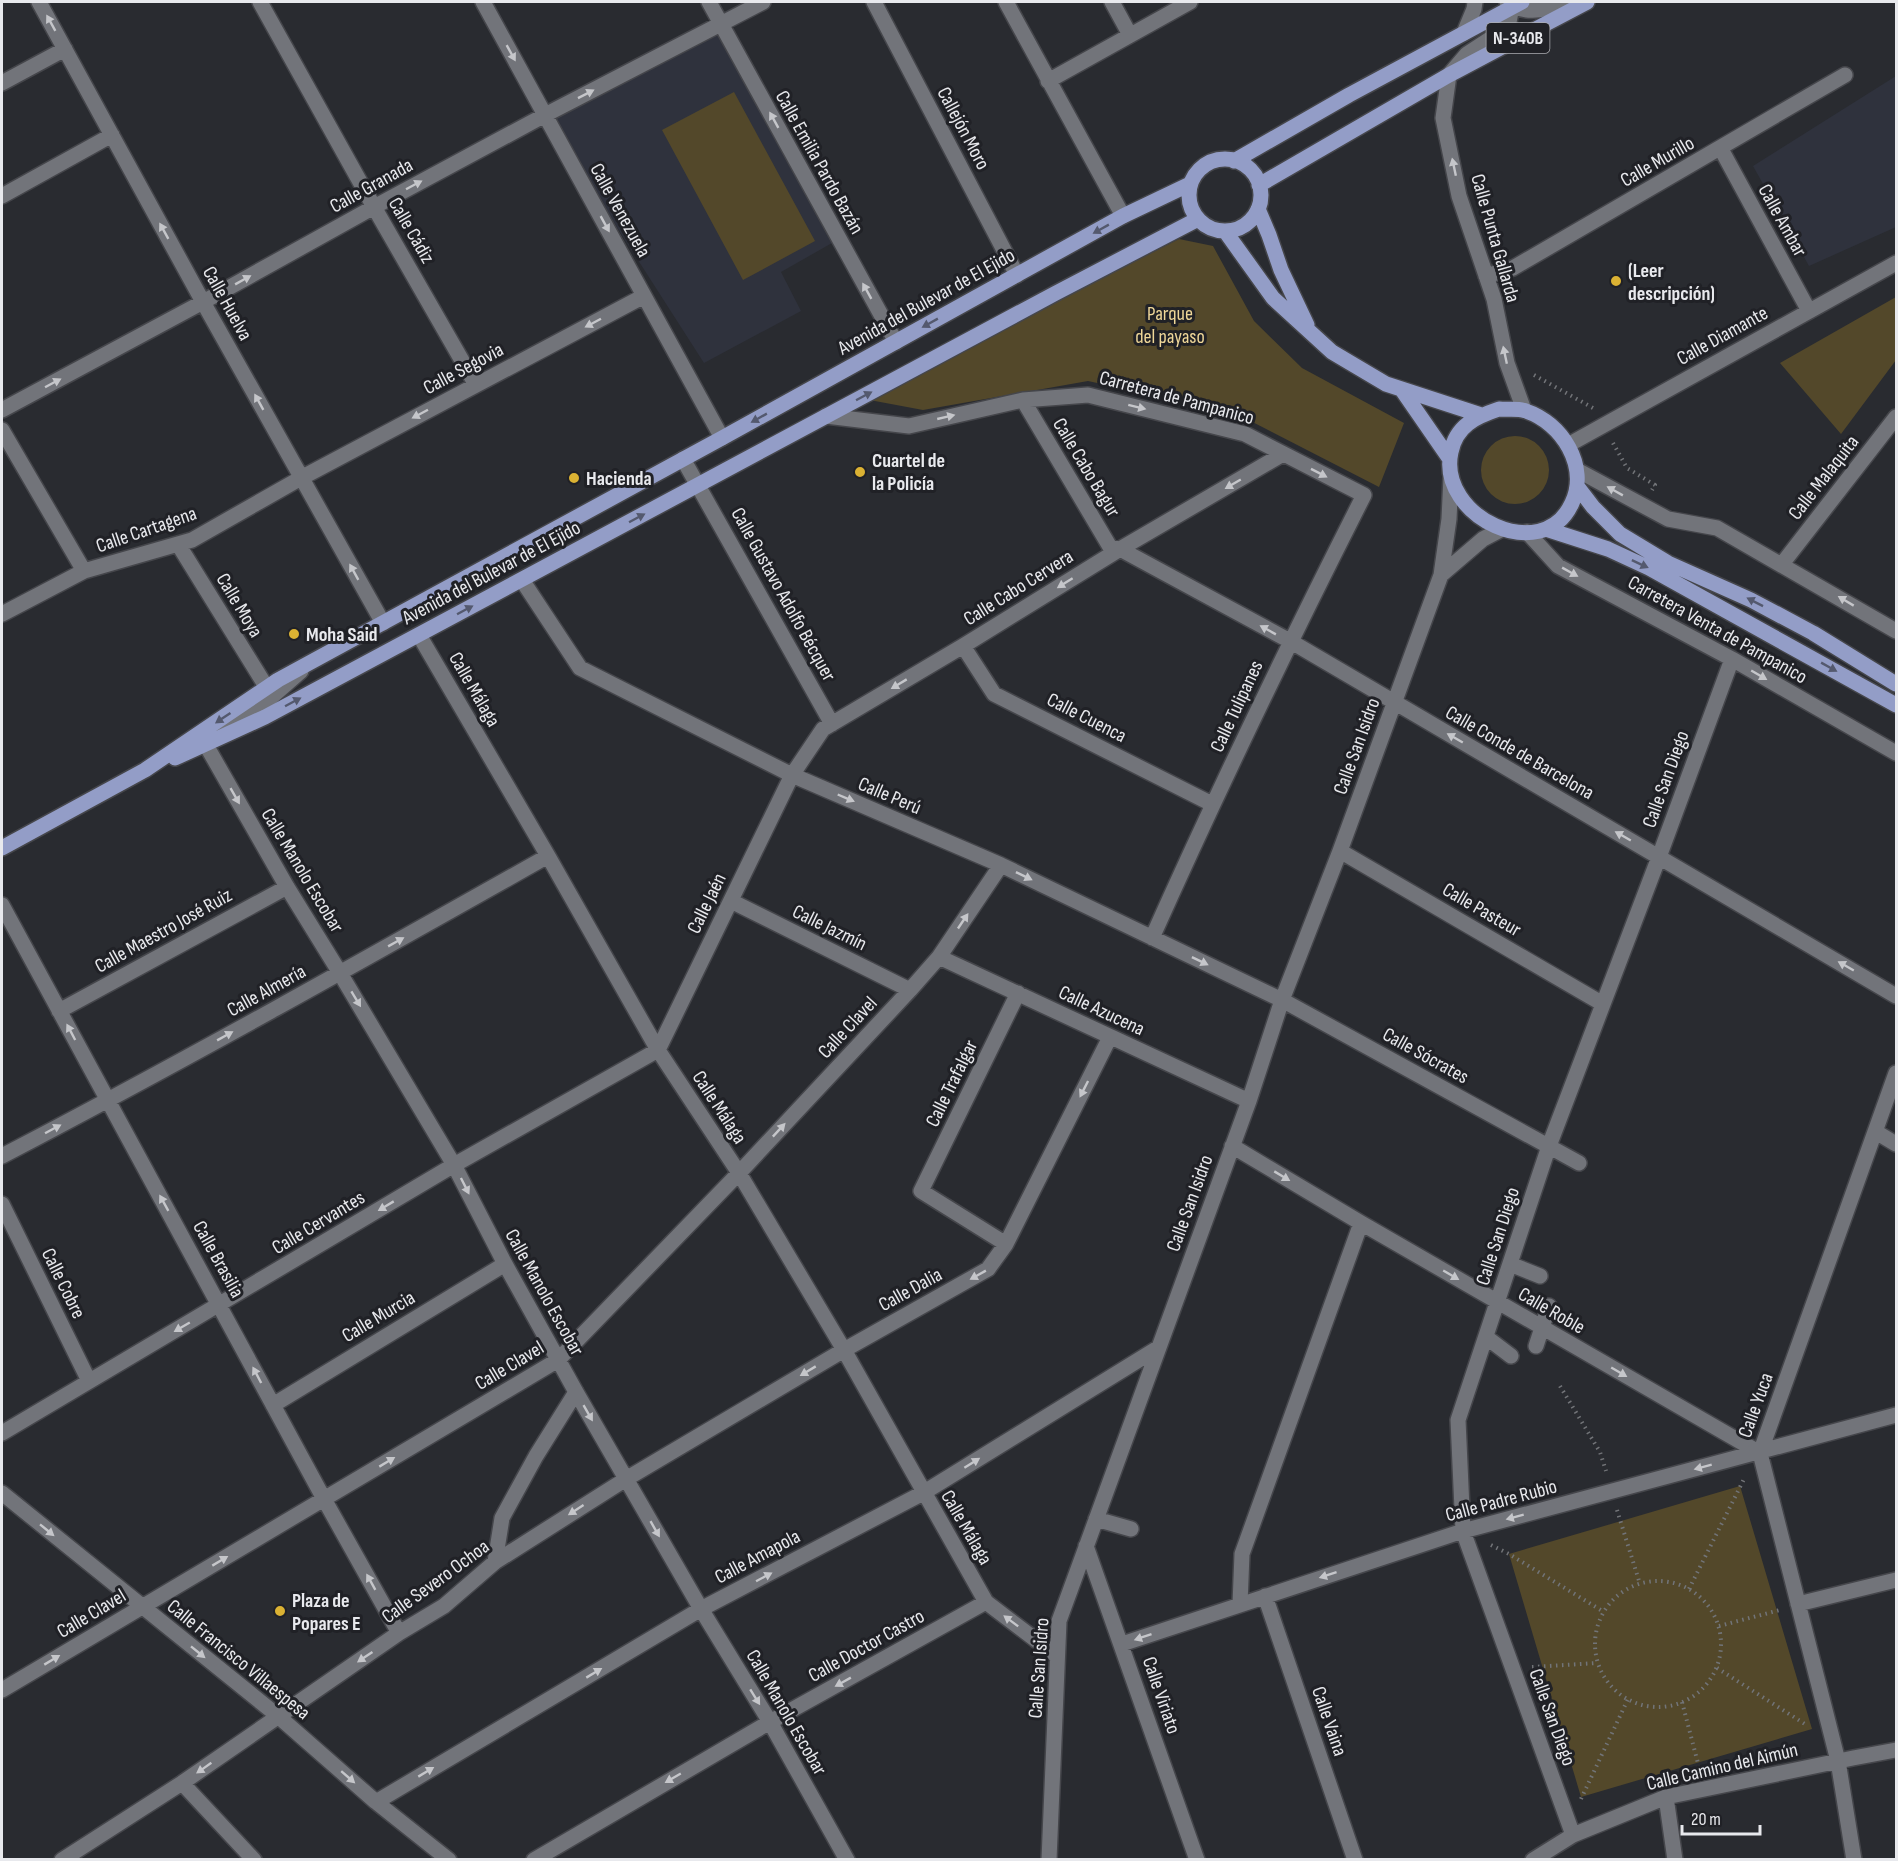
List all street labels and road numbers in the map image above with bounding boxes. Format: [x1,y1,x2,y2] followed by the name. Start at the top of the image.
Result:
[1486,23,1550,53] road number: N-340B
[931,83,995,174] street label: Callejón Moro
[770,86,869,238] street label: Calle Emilia Pardo Bazán
[1616,131,1699,193] street label: Calle Murillo
[326,153,417,218] street label: Calle Granada
[584,159,656,262] street label: Calle Venezuela
[1465,171,1525,305] street label: Calle Punta Gallarda
[1752,180,1812,261] street label: Calle Ambar
[383,193,440,268] street label: Calle Cádiz
[833,243,1019,361] street label: Avenida del Bulevar de El Ejido
[197,262,257,345] street label: Calle Huelva
[1673,301,1772,371] street label: Calle Diamante
[419,338,508,400] street label: Calle Segovia
[1097,366,1257,430] street label: Carretera de Pampanico
[1047,414,1125,522] street label: Calle Cabo Bagur
[1783,431,1864,525] street label: Calle Malaquita
[93,502,200,558] street label: Calle Cartagena
[725,504,841,686] street label: Calle Gustavo Adolfo Bécquer
[397,516,585,631] street label: Avenida del Bulevar de El Ejido
[959,545,1078,631] street label: Calle Cabo Cervera
[211,569,268,642] street label: Calle Moya
[1624,571,1811,689] street label: Carretera Venta de Pampanico
[443,648,505,731] street label: Calle Málaga
[1205,657,1269,756] street label: Calle Tulipanes
[1043,688,1130,748] street label: Calle Cuenca
[1328,695,1385,798] street label: Calle San Isidro
[1441,701,1598,805] street label: Calle Conde de Barcelona
[1637,728,1695,831] street label: Calle San Diego
[854,772,925,820] street label: Calle Perú
[256,804,349,937] street label: Calle Manolo Escobar
[682,869,732,938] street label: Calle Jaén
[1438,878,1525,942] street label: Calle Pasteur
[91,883,236,978] street label: Calle Maestro José Ruiz
[788,900,871,956] street label: Calle Jazmín
[223,959,310,1022] street label: Calle Almería
[1055,981,1148,1041] street label: Calle Azucena
[813,992,882,1064] street label: Calle Clavel
[1378,1022,1473,1089] street label: Calle Sócrates
[921,1036,983,1131] street label: Calle Trafalgar
[687,1067,752,1149] street label: Calle Málaga
[1161,1152,1218,1255] street label: Calle San Isidro
[1471,1184,1525,1288] street label: Calle San Diego
[268,1186,369,1260] street label: Calle Cervantes
[187,1217,249,1302] street label: Calle Brasilia
[500,1225,589,1360] street label: Calle Manolo Escobar
[36,1244,90,1323] street label: Calle Cobre
[875,1263,946,1317] street label: Calle Dalia
[1514,1282,1589,1340] street label: Calle Roble
[338,1286,419,1348] street label: Calle Murcia
[471,1336,548,1396] street label: Calle Clavel
[1733,1370,1779,1441] street label: Calle Yuca
[1443,1475,1560,1527] street label: Calle Padre Rubio
[935,1486,997,1569] street label: Calle Málaga
[711,1524,804,1589] street label: Calle Amapola
[377,1535,494,1629] street label: Calle Severo Ochoa
[53,1584,130,1644] street label: Calle Clavel
[162,1595,315,1725] street label: Calle Francisco Villaespesa
[804,1604,929,1688] street label: Calle Doctor Castro
[1024,1617,1054,1719] street label: Calle San Isidro
[741,1646,832,1780] street label: Calle Manolo Escobar
[1137,1654,1185,1737] street label: Calle Viriato
[1523,1666,1581,1769] street label: Calle San Diego
[1306,1683,1352,1759] street label: Calle Vaina
[1644,1738,1800,1796] street label: Calle Camino del Aimún

